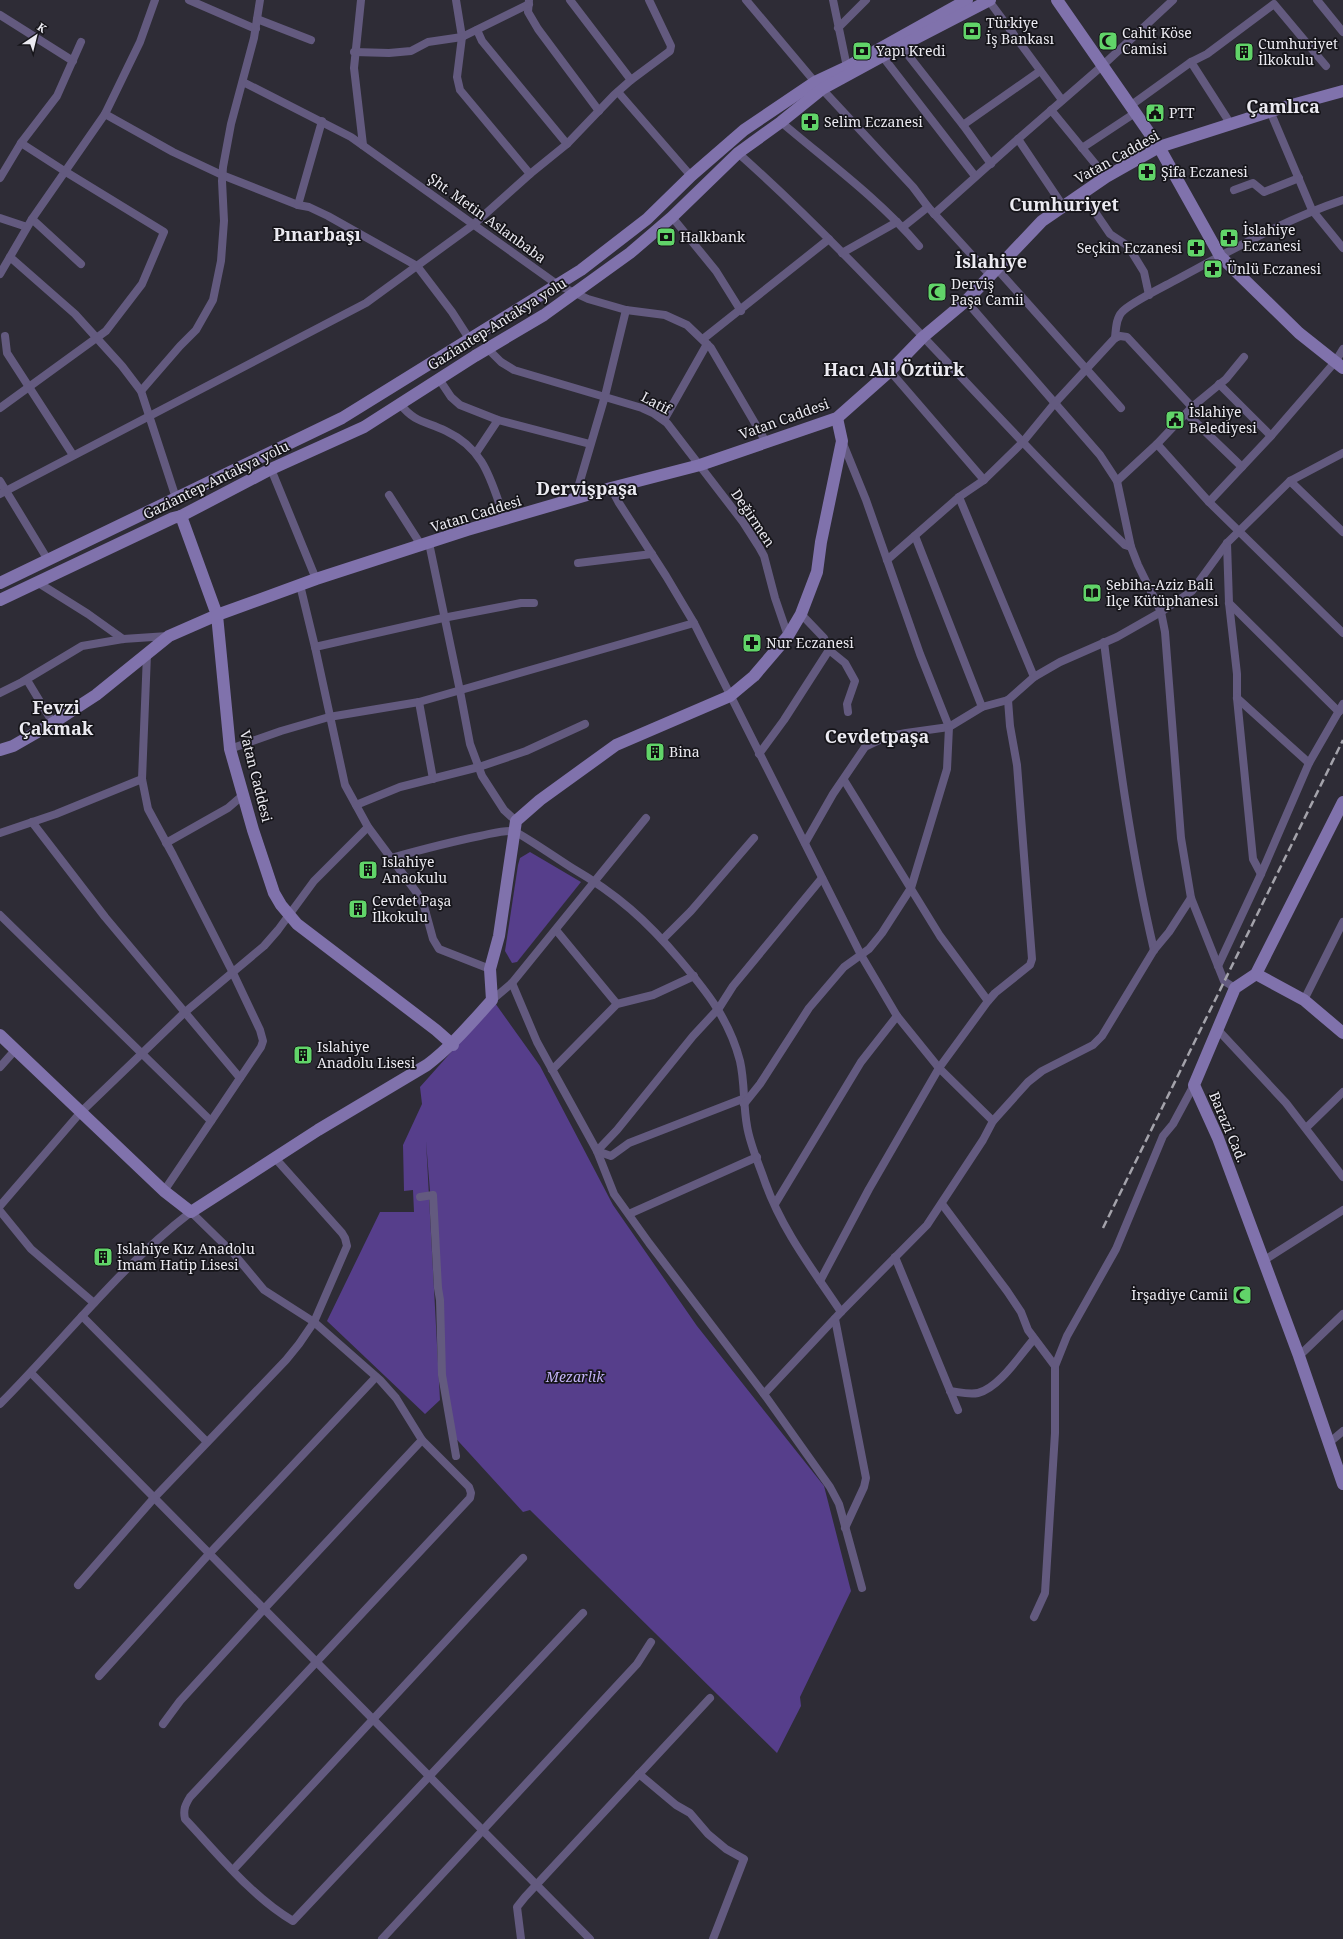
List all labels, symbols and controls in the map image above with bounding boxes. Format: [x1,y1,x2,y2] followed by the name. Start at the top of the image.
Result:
[986,13,1055,48] place label: Türkiye İş Bankası
[16,16,56,56] north arrow
[34,19,50,36] text: K
[961,20,983,42] bank icon: Türkiye İş Bankası
[1122,23,1192,58] place label: Cahit Köse Camisi
[1097,30,1119,52] mosque icon: Cahit Köse Camisi
[1258,34,1338,69] place label: Cumhuriyet İlkokulu
[851,40,873,62] bank icon: Yapı Kredi
[875,41,946,60] place label: Yapı Kredi
[1233,41,1255,63] building icon: Cumhuriyet İlkokulu
[1246,94,1320,118] district label: Çamlıca
[1144,102,1166,124] public building icon: PTT
[1169,103,1195,122] place label: PTT
[799,111,821,133] pharmacy icon: Selim Eczanesi
[824,112,923,131] place label: Selim Eczanesi
[1071,125,1163,188] street label: Vatan Caddesi
[1136,161,1158,183] pharmacy icon: Şifa Eczanesi
[1161,162,1248,181] place label: Şifa Eczanesi
[424,168,550,267] street label: Şht. Metin Aslanbaba
[1009,192,1119,216] district label: Cumhuriyet
[1243,220,1301,255] place label: İslahiye Eczanesi
[273,222,361,246] district label: Pınarbaşı
[655,226,677,248] bank icon: Halkbank
[680,227,746,246] place label: Halkbank
[1218,227,1240,249] pharmacy icon: İslahiye Eczanesi
[1185,237,1207,259] pharmacy icon: Seçkin Eczanesi
[1077,238,1183,257] place label: Seçkin Eczanesi
[955,249,1027,273] district label: İslahiye
[1202,258,1224,280] pharmacy icon: Ünlü Eczanesi
[1227,259,1321,278] place label: Ünlü Eczanesi
[424,273,570,374] street label: Gaziantep-Antakya yolu
[951,274,1024,309] place label: Derviş Paşa Camii
[926,281,948,303] mosque icon: Derviş Paşa Camii
[824,357,965,381] district label: Hacı Ali Öztürk
[638,387,676,419] street label: Latif
[736,393,832,444] street label: Vatan Caddesi
[1189,402,1257,437] place label: İslahiye Belediyesi
[1164,409,1186,431] public building icon: İslahiye Belediyesi
[140,436,292,523] street label: Gaziantep-Antakya yolu
[536,476,638,500] district label: Dervişpaşa
[727,485,780,550] street label: Değirmen
[428,491,524,536] street label: Vatan Caddesi
[1106,575,1219,610] place label: Sebiha-Aziz Bali İlçe Kütüphanesi
[1081,582,1103,604] library icon: Sebiha-Aziz Bali İlçe Kütüphanesi
[741,632,763,654] pharmacy icon: Nur Eczanesi
[766,633,854,652] place label: Nur Eczanesi
[19,695,94,740] district label: Fevzi Çakmak
[825,724,929,748] district label: Cevdetpaşa
[236,728,277,824] street label: Vatan Caddesi
[644,741,666,763] building icon: Bina
[669,742,700,761] place label: Bina
[382,852,447,887] place label: Islahiye Anaokulu
[357,859,379,881] building icon: Islahiye Anaokulu
[372,891,451,926] place label: Cevdet Paşa İlkokulu
[347,898,369,920] building icon: Cevdet Paşa İlkokulu
[317,1037,416,1072] place label: Islahiye Anadolu Lisesi
[292,1044,314,1066] building icon: Islahiye Anadolu Lisesi
[1205,1089,1252,1165] street label: Barazi Cad.
[117,1239,255,1274] place label: Islahiye Kız Anadolu İmam Hatip Lisesi
[92,1246,114,1268] building icon: Islahiye Kız Anadolu İmam Hatip Lisesi
[1231,1284,1253,1306] mosque icon: İrşadiye Camii
[1131,1285,1229,1304] place label: İrşadiye Camii
[545,1367,605,1386] park label: Mezarlık

